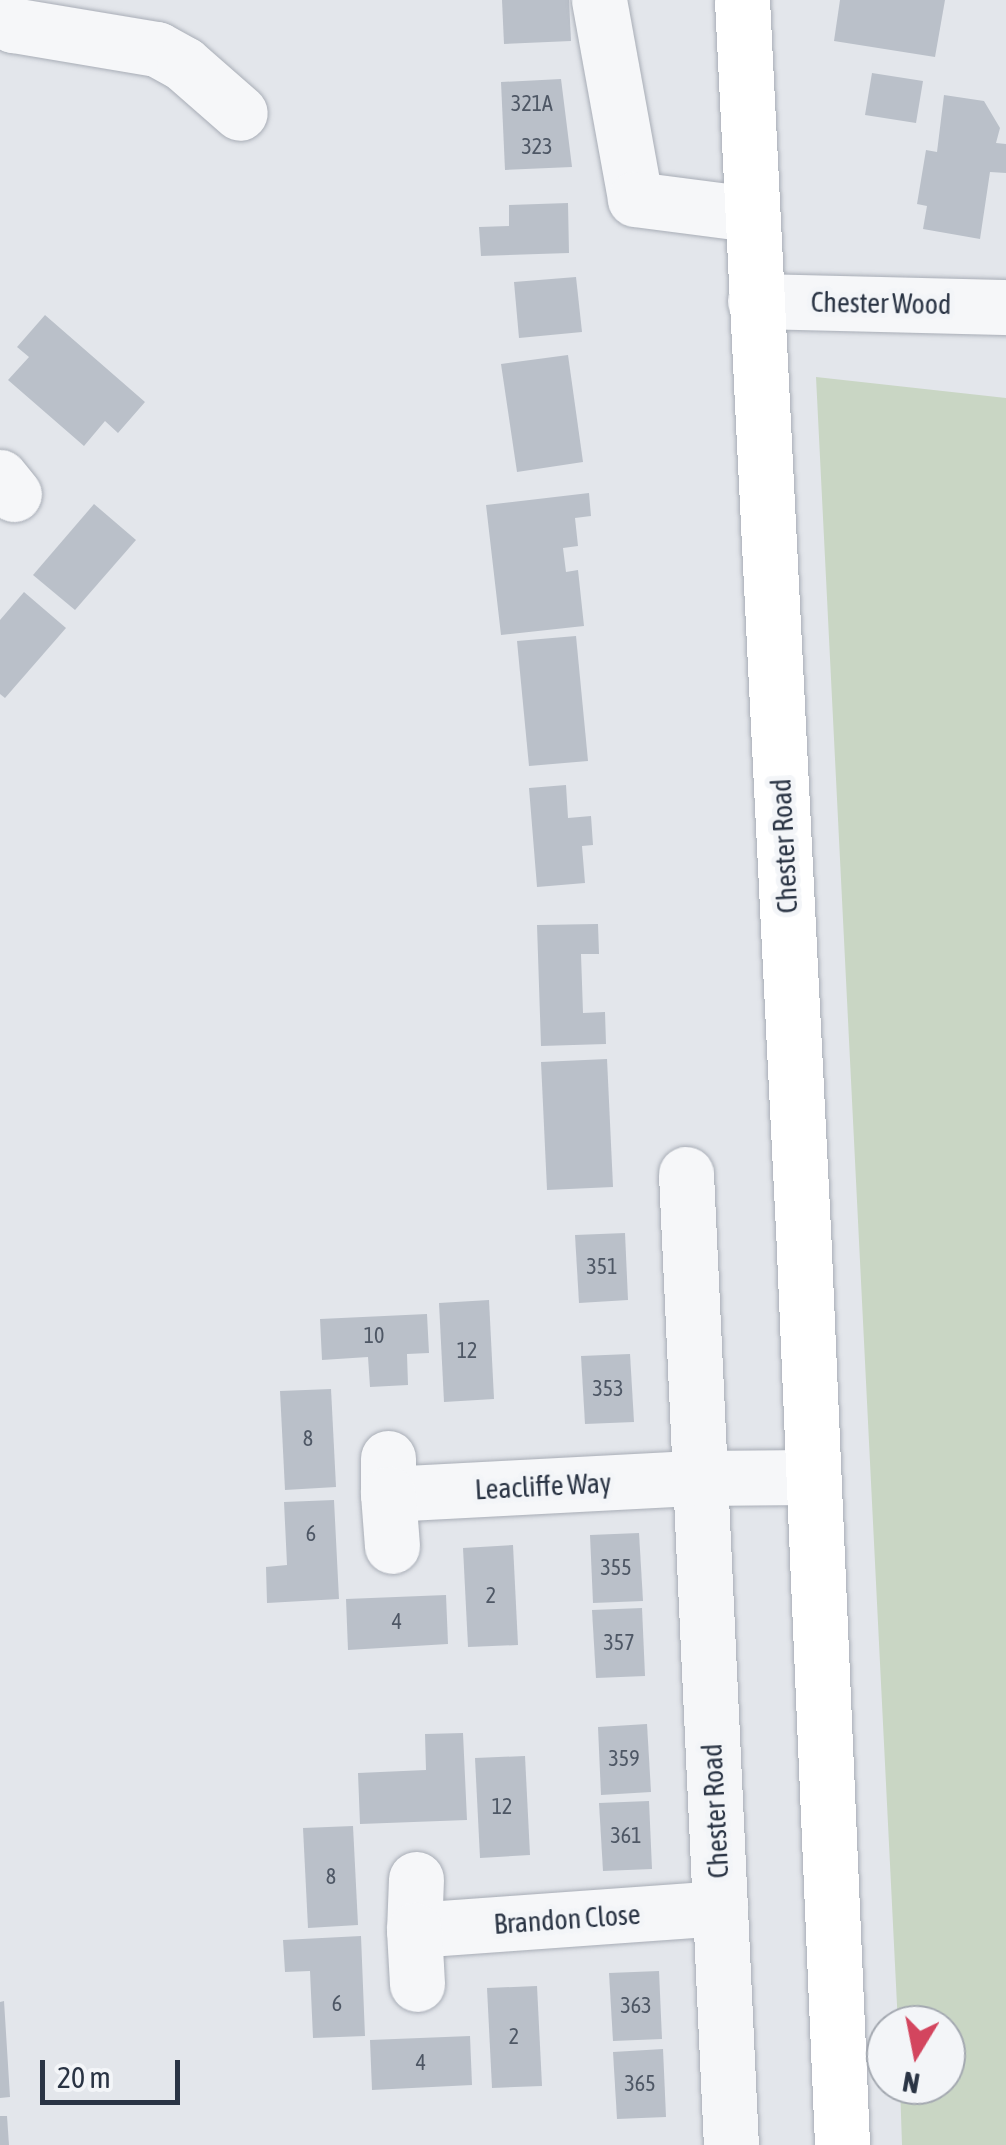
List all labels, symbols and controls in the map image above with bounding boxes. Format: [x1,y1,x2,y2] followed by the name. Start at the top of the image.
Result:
[511,91,553,117] house number: 321A
[521,134,553,160] house number: 323
[811,285,951,321] street label: Chester Wood
[764,778,804,914] street label: Chester Road
[586,1254,618,1280] house number: 351
[364,1323,384,1349] house number: 10
[457,1338,477,1364] house number: 12
[592,1376,624,1402] house number: 353
[303,1426,313,1452] house number: 8
[474,1466,612,1506] street label: Leacliffe Way
[306,1521,316,1547] house number: 6
[600,1555,632,1581] house number: 355
[486,1583,496,1609] house number: 2
[392,1609,402,1635] house number: 4
[603,1630,635,1656] house number: 357
[695,1743,735,1879] street label: Chester Road
[608,1746,640,1772] house number: 359
[492,1794,512,1820] house number: 12
[610,1823,642,1849] house number: 361
[326,1864,336,1890] house number: 8
[493,1897,641,1941] street label: Brandon Close
[332,1991,342,2017] house number: 6
[620,1993,652,2019] house number: 363
[866,2005,966,2105] north arrow
[509,2024,519,2050] house number: 2
[45,2040,185,2102] scale bar
[416,2050,426,2076] house number: 4
[57,2060,111,2094] text: 20 m
[900,2065,922,2100] text: N
[624,2071,656,2097] house number: 365

